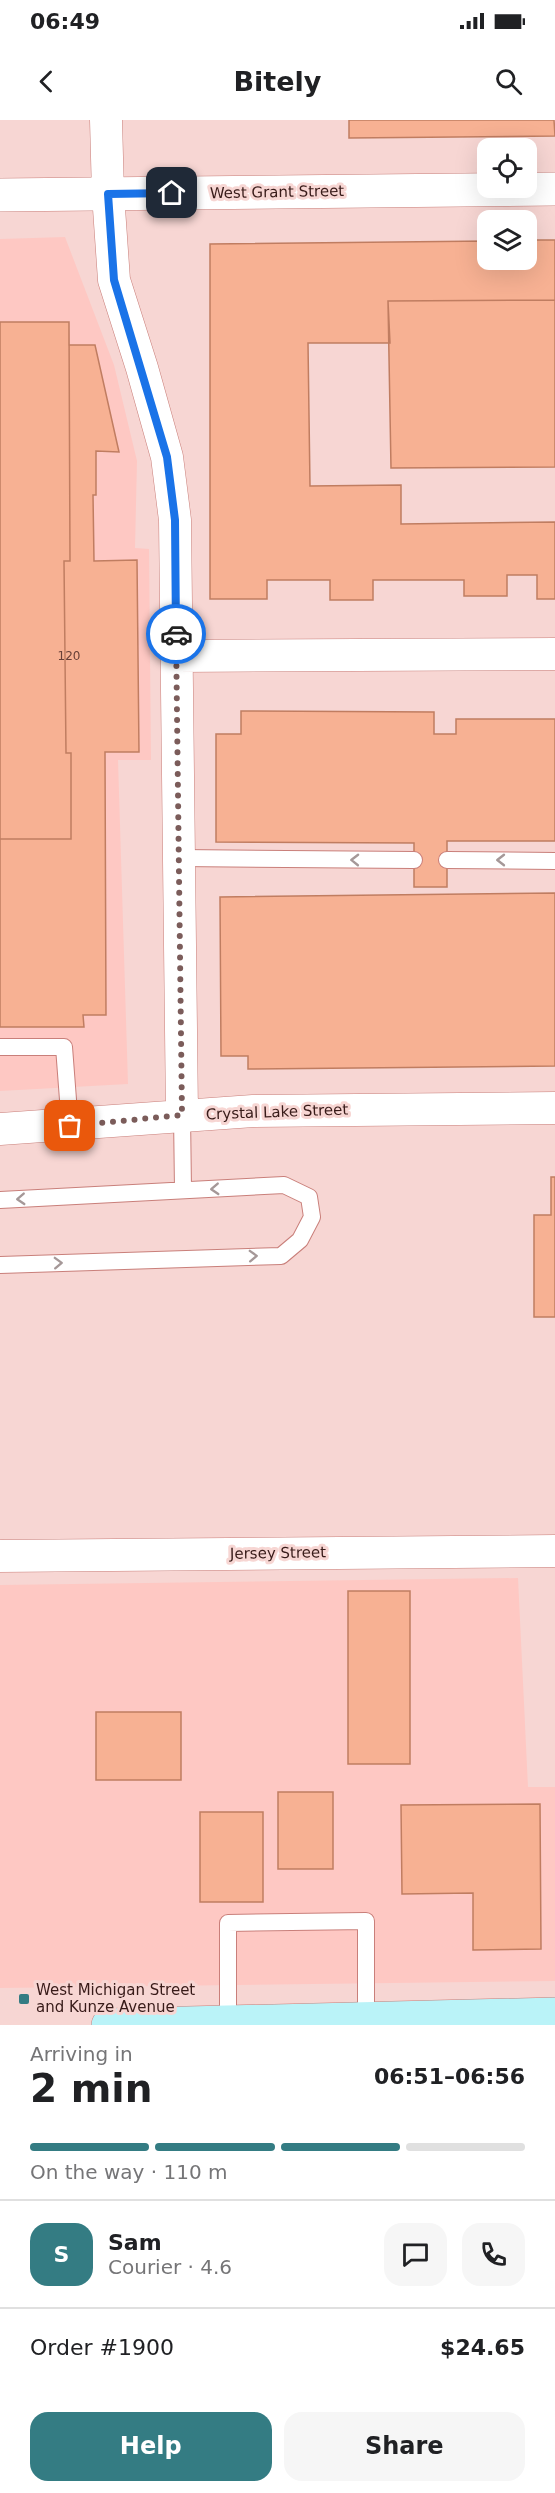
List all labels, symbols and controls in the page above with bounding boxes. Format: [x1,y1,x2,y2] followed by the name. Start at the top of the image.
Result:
[30,9,100,34] text: 06:49
[30,65,63,98] icon: back
[492,65,525,98] icon: search
[234,66,321,97] text: Bitely
[477,138,537,270] map controls
[477,138,537,198] button: locate
[146,167,197,218] pin
[155,176,188,209] icon: home
[210,182,344,202] street label: West Grant Street
[477,210,537,270] button: layers
[146,604,206,664] courier
[160,618,193,651] icon: car
[58,649,80,663] house number: 120
[351,853,360,866] one-way arrow
[497,854,506,866] one-way arrow
[44,1100,95,1151] pin
[205,1101,349,1123] street label: Crystal Lake Street
[53,1109,86,1142] icon: bag
[211,1182,220,1195] one-way arrow
[16,1193,25,1206] one-way arrow
[249,1250,258,1263] one-way arrow
[54,1256,63,1269] one-way arrow
[229,1543,326,1563] street label: Jersey Street
[36,1981,195,2016] place label: West Michigan Street and Kunze Avenue
[17,1992,31,2006] marker: West Michigan Street and Kunze Avenue
[30,2042,133,2066] text: Arriving in
[374,2064,525,2089] text: 06:51–06:56
[30,2066,152,2111] text: 2 min
[30,2160,228,2184] text: On the way · 110 m
[384,2223,447,2286] button: chat
[462,2223,525,2286] button: phone
[108,2230,162,2255] text: Sam
[54,2242,69,2267] text: S
[108,2255,232,2279] text: Courier · 4.6
[30,2335,174,2360] text: Order #1900
[440,2335,525,2360] text: $24.65
[30,2412,272,2481] button: Help
[284,2412,525,2481] button: Share

